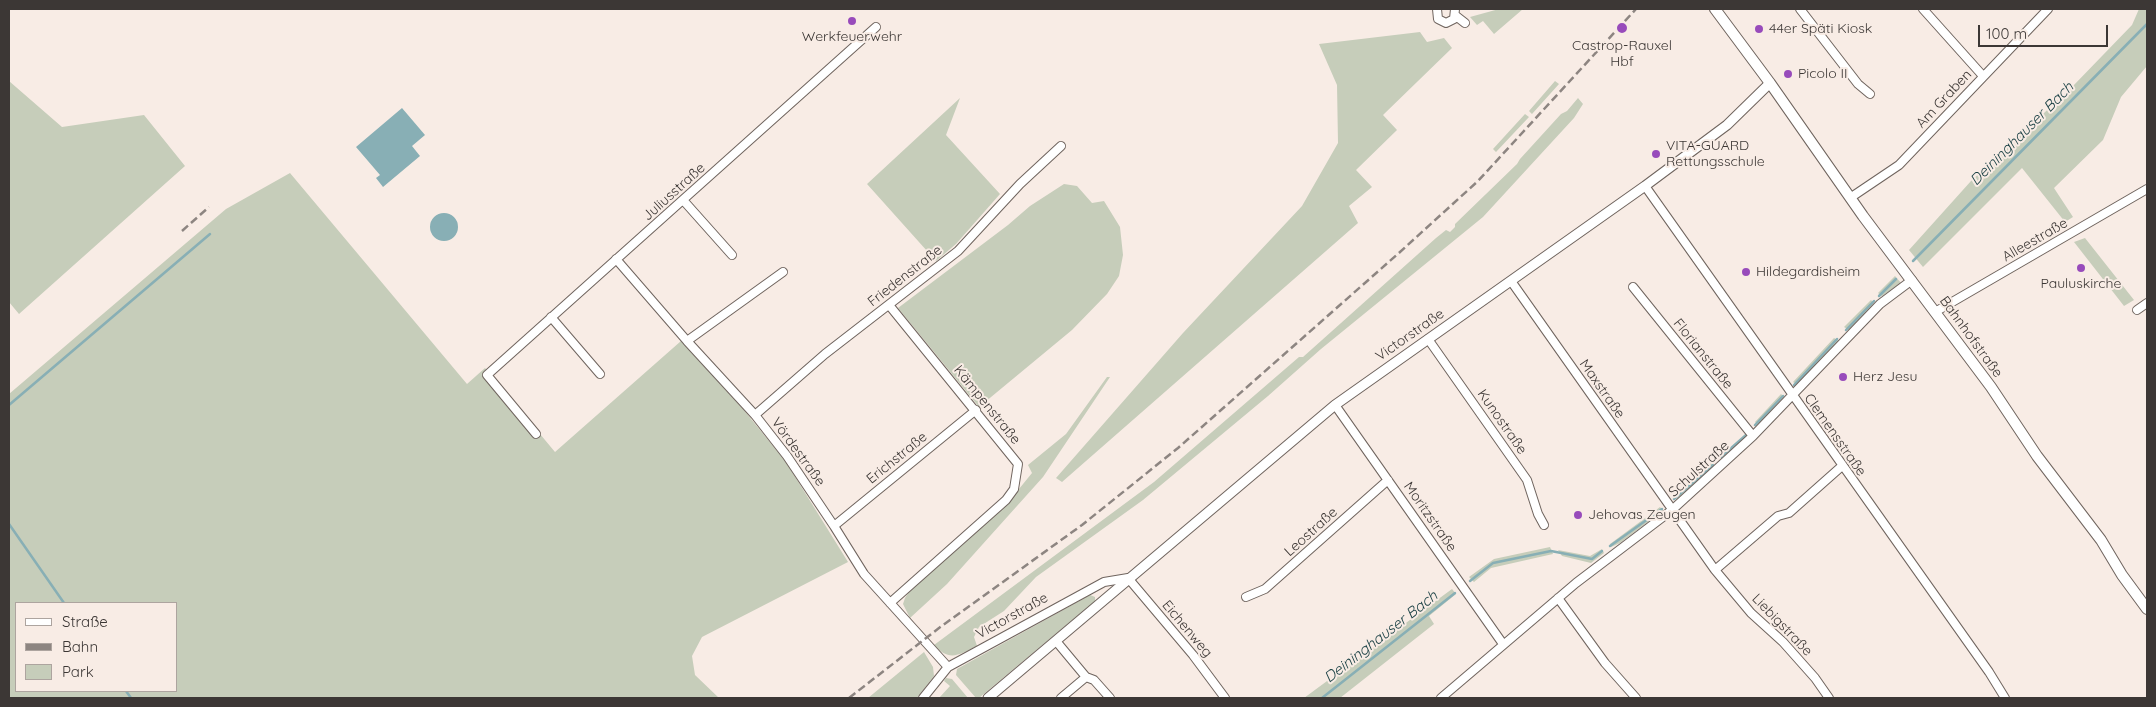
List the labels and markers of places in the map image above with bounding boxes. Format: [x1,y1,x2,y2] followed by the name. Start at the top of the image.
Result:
[846,15,858,27] marker: Werkfeuerwehr
[1615,21,1629,35] marker: Castrop-Rauxel Hbf
[1769,21,1872,37] place label: 44er Späti Kiosk
[1753,23,1765,35] marker: 44er Späti Kiosk
[802,29,902,45] place label: Werkfeuerwehr
[1572,38,1672,70] place label: Castrop-Rauxel Hbf
[1798,66,1847,82] place label: Picolo II
[1782,68,1794,80] marker: Picolo II
[1666,138,1765,170] place label: VITA-GUARD Rettungsschule
[1650,148,1662,160] marker: VITA-GUARD Rettungsschule
[2075,262,2087,274] marker: Pauluskirche
[1756,264,1860,280] place label: Hildegardisheim
[1740,266,1752,278] marker: Hildegardisheim
[2041,276,2121,292] place label: Pauluskirche
[1853,369,1917,385] place label: Herz Jesu
[1837,371,1849,383] marker: Herz Jesu
[1588,507,1696,523] place label: Jehovas Zeugen
[1572,509,1584,521] marker: Jehovas Zeugen

